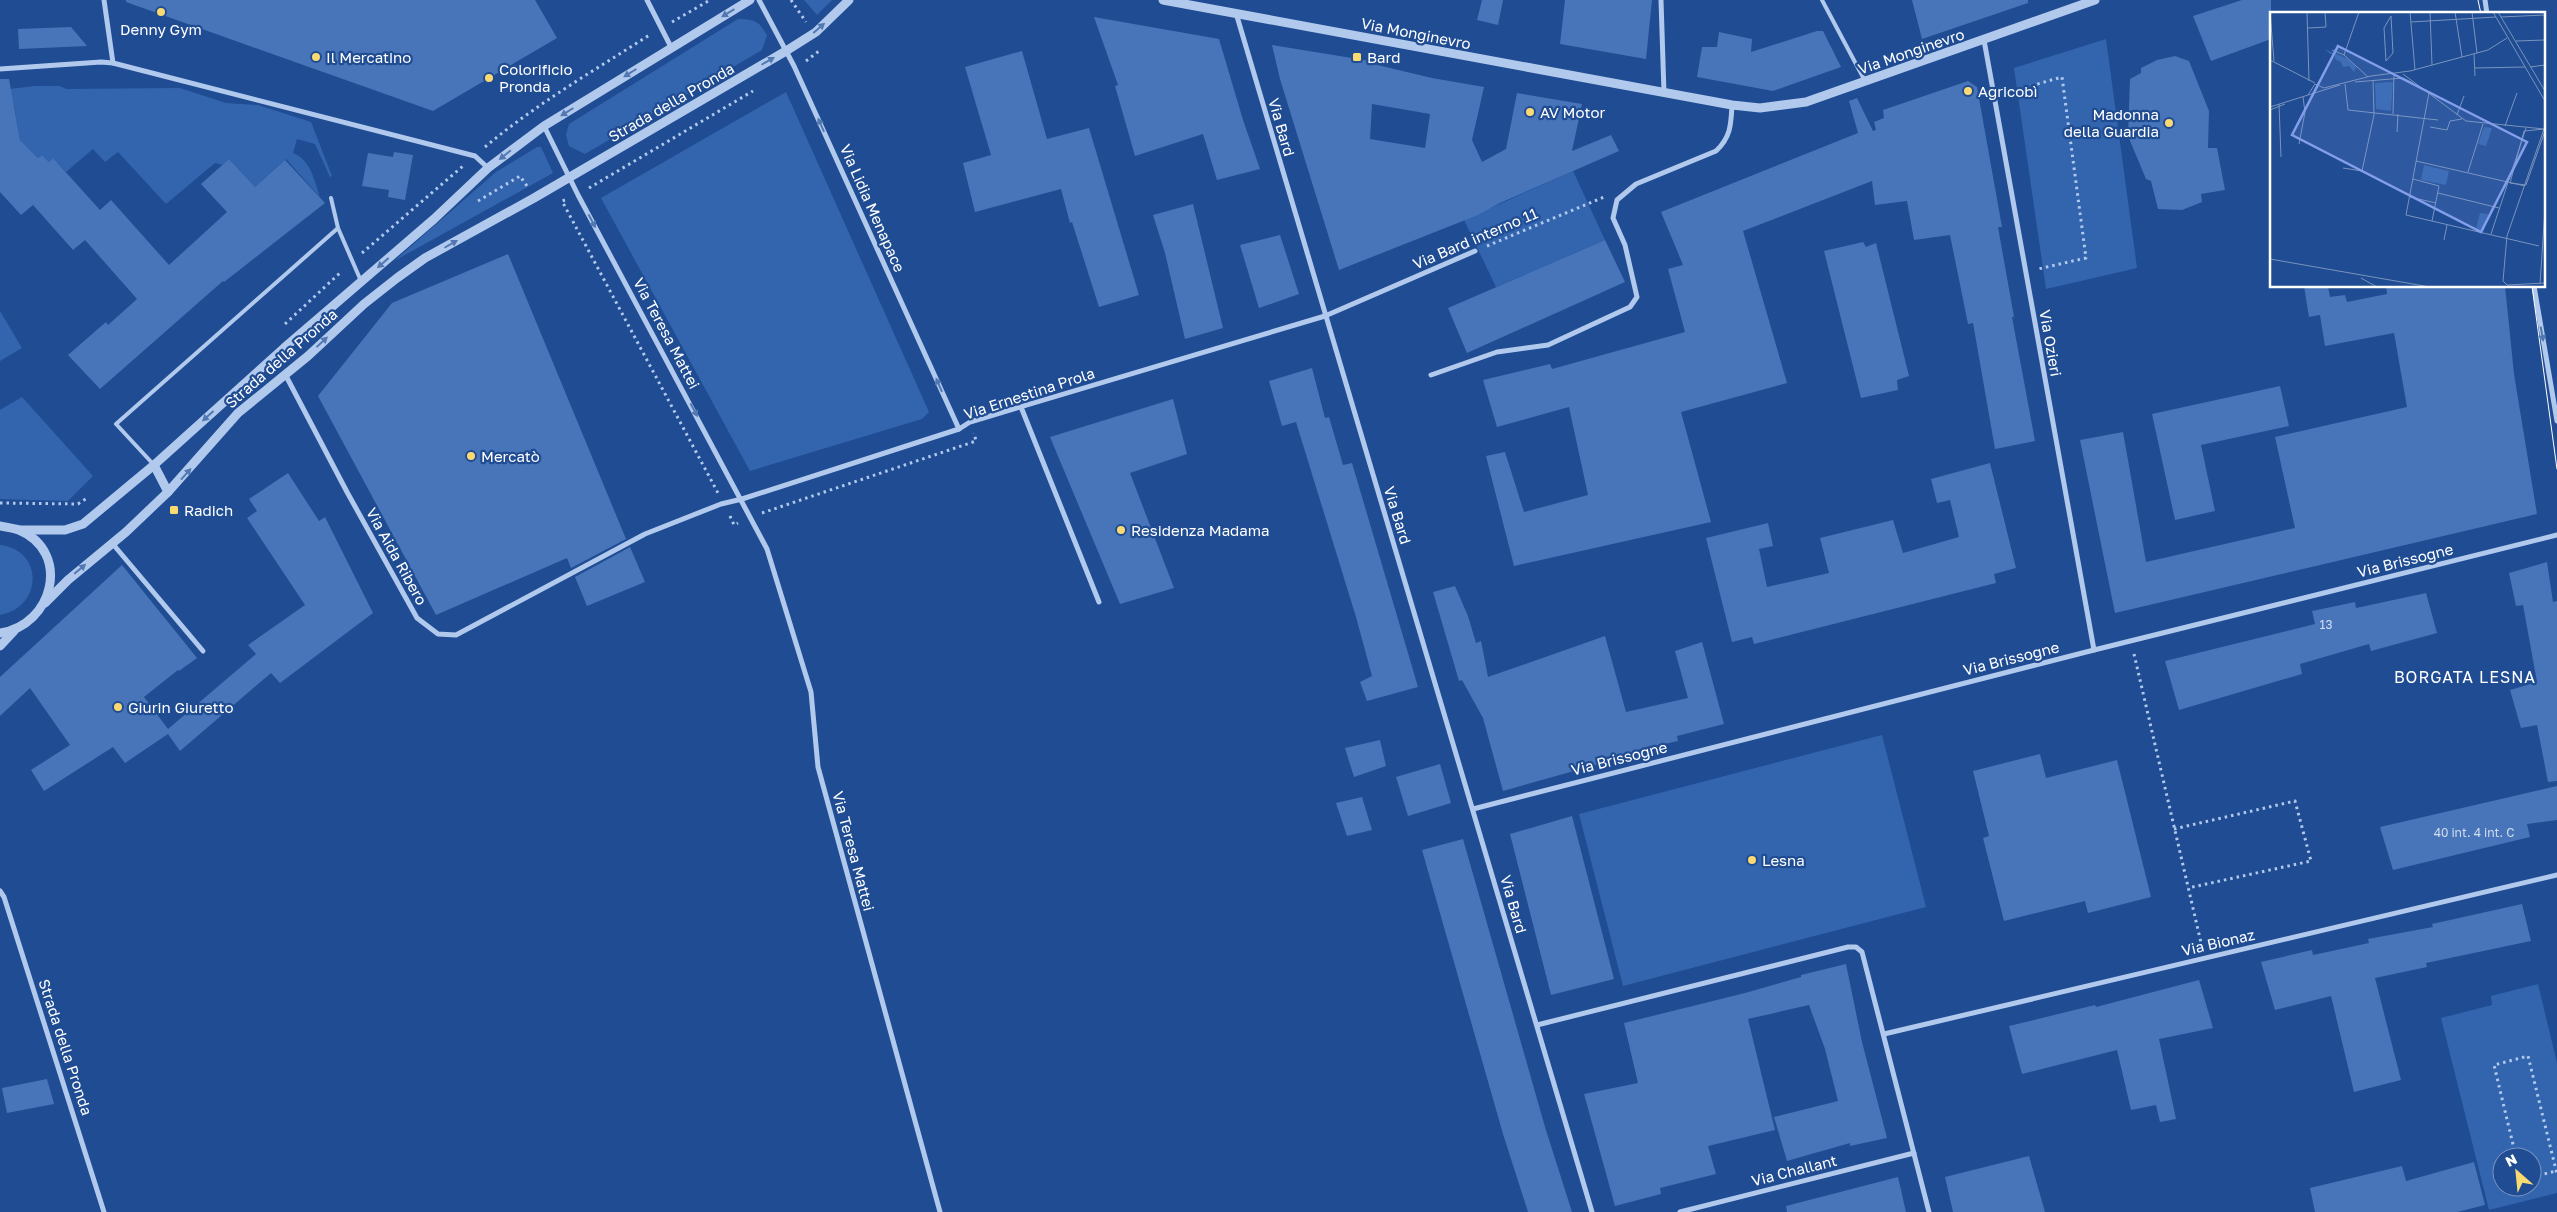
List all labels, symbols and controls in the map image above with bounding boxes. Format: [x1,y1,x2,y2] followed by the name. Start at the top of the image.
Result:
[155,6,167,18] marker: Denny Gym
[722,8,735,17] one-way arrow
[2270,12,2544,288] inset map
[1360,14,1472,52] street label: Via Monginevro
[120,20,202,38] place label: Denny Gym
[813,22,826,33] one-way arrow
[1855,24,1967,78] street label: Via Monginevro
[326,48,411,66] place label: Il Mercatino
[1367,48,1400,66] place label: Bard
[310,51,322,63] marker: Il Mercatino
[1351,51,1363,63] marker: Bard
[761,57,776,65] one-way arrow
[605,59,737,145] street label: Strada della Pronda
[499,60,572,95] place label: Colorificio Pronda
[624,68,637,77] one-way arrow
[483,72,495,84] marker: Colorificio Pronda
[1978,82,2037,100] place label: Agricobì
[1962,85,1974,97] marker: Agricobì
[1265,96,1299,158] street label: Via Bard
[1540,103,1605,121] place label: AV Motor
[2064,105,2159,140] place label: Madonna della Guardia
[1524,106,1536,118] marker: AV Motor
[560,107,573,116] one-way arrow
[2163,117,2175,129] marker: Madonna della Guardia
[817,118,825,132] one-way arrow
[837,141,909,275] street label: Via Lidia Menapace
[499,149,512,160] one-way arrow
[1410,204,1540,272] street label: Via Bard interno 11
[588,213,596,228] one-way arrow
[444,239,458,248] one-way arrow
[377,257,390,268] one-way arrow
[630,274,704,392] street label: Via Teresa Mattei
[221,305,341,411] street label: Strada della Pronda
[2036,308,2066,378] street label: Via Ozieri
[2539,327,2547,343] one-way arrow
[316,336,328,348] one-way arrow
[961,363,1097,423] street label: Via Ernestina Prola
[935,377,943,392] one-way arrow
[690,403,698,417] one-way arrow
[203,410,215,422] one-way arrow
[481,447,540,465] place label: Mercatò
[465,450,477,462] marker: Mercatò
[180,468,192,480] one-way arrow
[1381,484,1415,546] street label: Via Bard
[184,501,233,519] place label: Radich
[168,504,180,516] marker: Radich
[363,504,431,608] street label: Via Aida Ribero
[1131,521,1270,539] place label: Residenza Madama
[1115,524,1127,536] marker: Residenza Madama
[2355,539,2455,581] street label: Via Brissogne
[73,564,86,575] one-way arrow
[2320,617,2332,632] house number: 13
[1961,637,2061,679] street label: Via Brissogne
[2394,667,2536,687] district label: BORGATA LESNA
[128,698,233,716] place label: Giurin Giuretto
[112,701,124,713] marker: Giurin Giuretto
[1569,737,1669,779] street label: Via Brissogne
[829,789,879,913] street label: Via Teresa Mattei
[2434,825,2514,840] house number: 40 int. 4 int. C
[1762,851,1805,869] place label: Lesna
[1746,854,1758,866] marker: Lesna
[1497,873,1531,935] street label: Via Bard
[2180,925,2257,959] street label: Via Bionaz
[35,977,97,1117] street label: Strada della Pronda
[2492,1147,2542,1197] north arrow
[2502,1150,2519,1170] text: N
[1749,1151,1839,1189] street label: Via Challant

